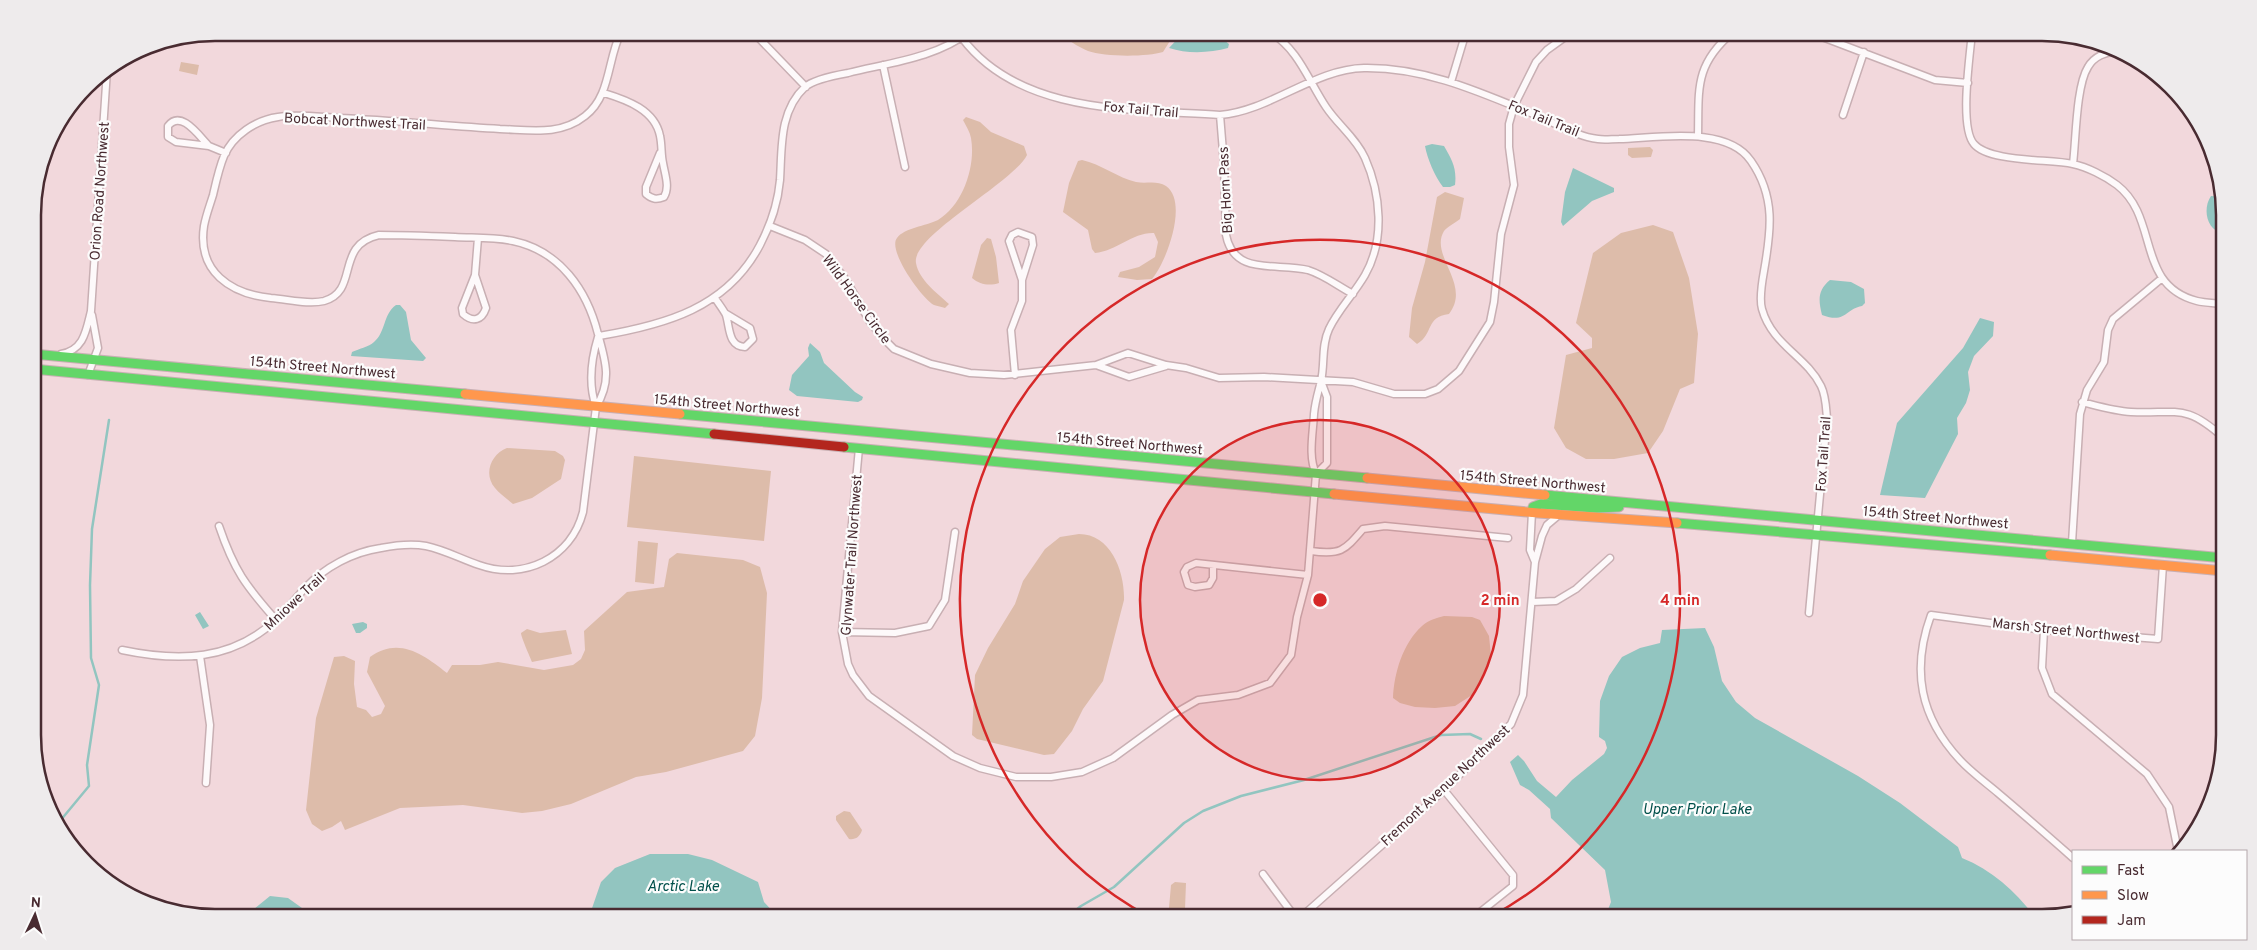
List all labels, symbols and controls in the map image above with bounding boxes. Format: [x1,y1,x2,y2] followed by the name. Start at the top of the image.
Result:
[1505,97,1582,141] street label: Fox Tail Trail
[1103,99,1179,122] street label: Fox Tail Trail
[283,110,426,135] street label: Bobcat Northwest Trail
[87,121,114,261] street label: Orion Road Northwest
[1216,146,1237,234] street label: Big Horn Pass
[818,252,894,348] street label: Wild Horse Circle
[249,354,396,383] street label: 154th Street Northwest
[653,392,800,421] street label: 154th Street Northwest
[1813,416,1836,492] street label: Fox Tail Trail
[1056,430,1203,459] street label: 154th Street Northwest
[1459,468,1606,497] street label: 154th Street Northwest
[838,474,867,636] street label: Glynwater Trail Northwest
[1862,504,2009,533] street label: 154th Street Northwest
[261,570,329,635] street label: Mniowe Trail
[1311,591,1329,609] centre of rings
[1480,592,1520,611] text: 2 min
[1660,592,1700,611] text: 4 min
[1991,615,2140,648] street label: Marsh Street Northwest
[1378,722,1514,850] street label: Fremont Avenue Northwest
[1642,801,1752,820] water label: Upper Prior Lake
[2072,850,2247,940] legend
[2117,862,2145,881] text: Fast
[647,878,719,897] water label: Arctic Lake
[2117,887,2149,906] text: Slow
[10,890,60,940] north arrow
[30,895,41,912] text: N
[2117,912,2146,931] text: Jam

